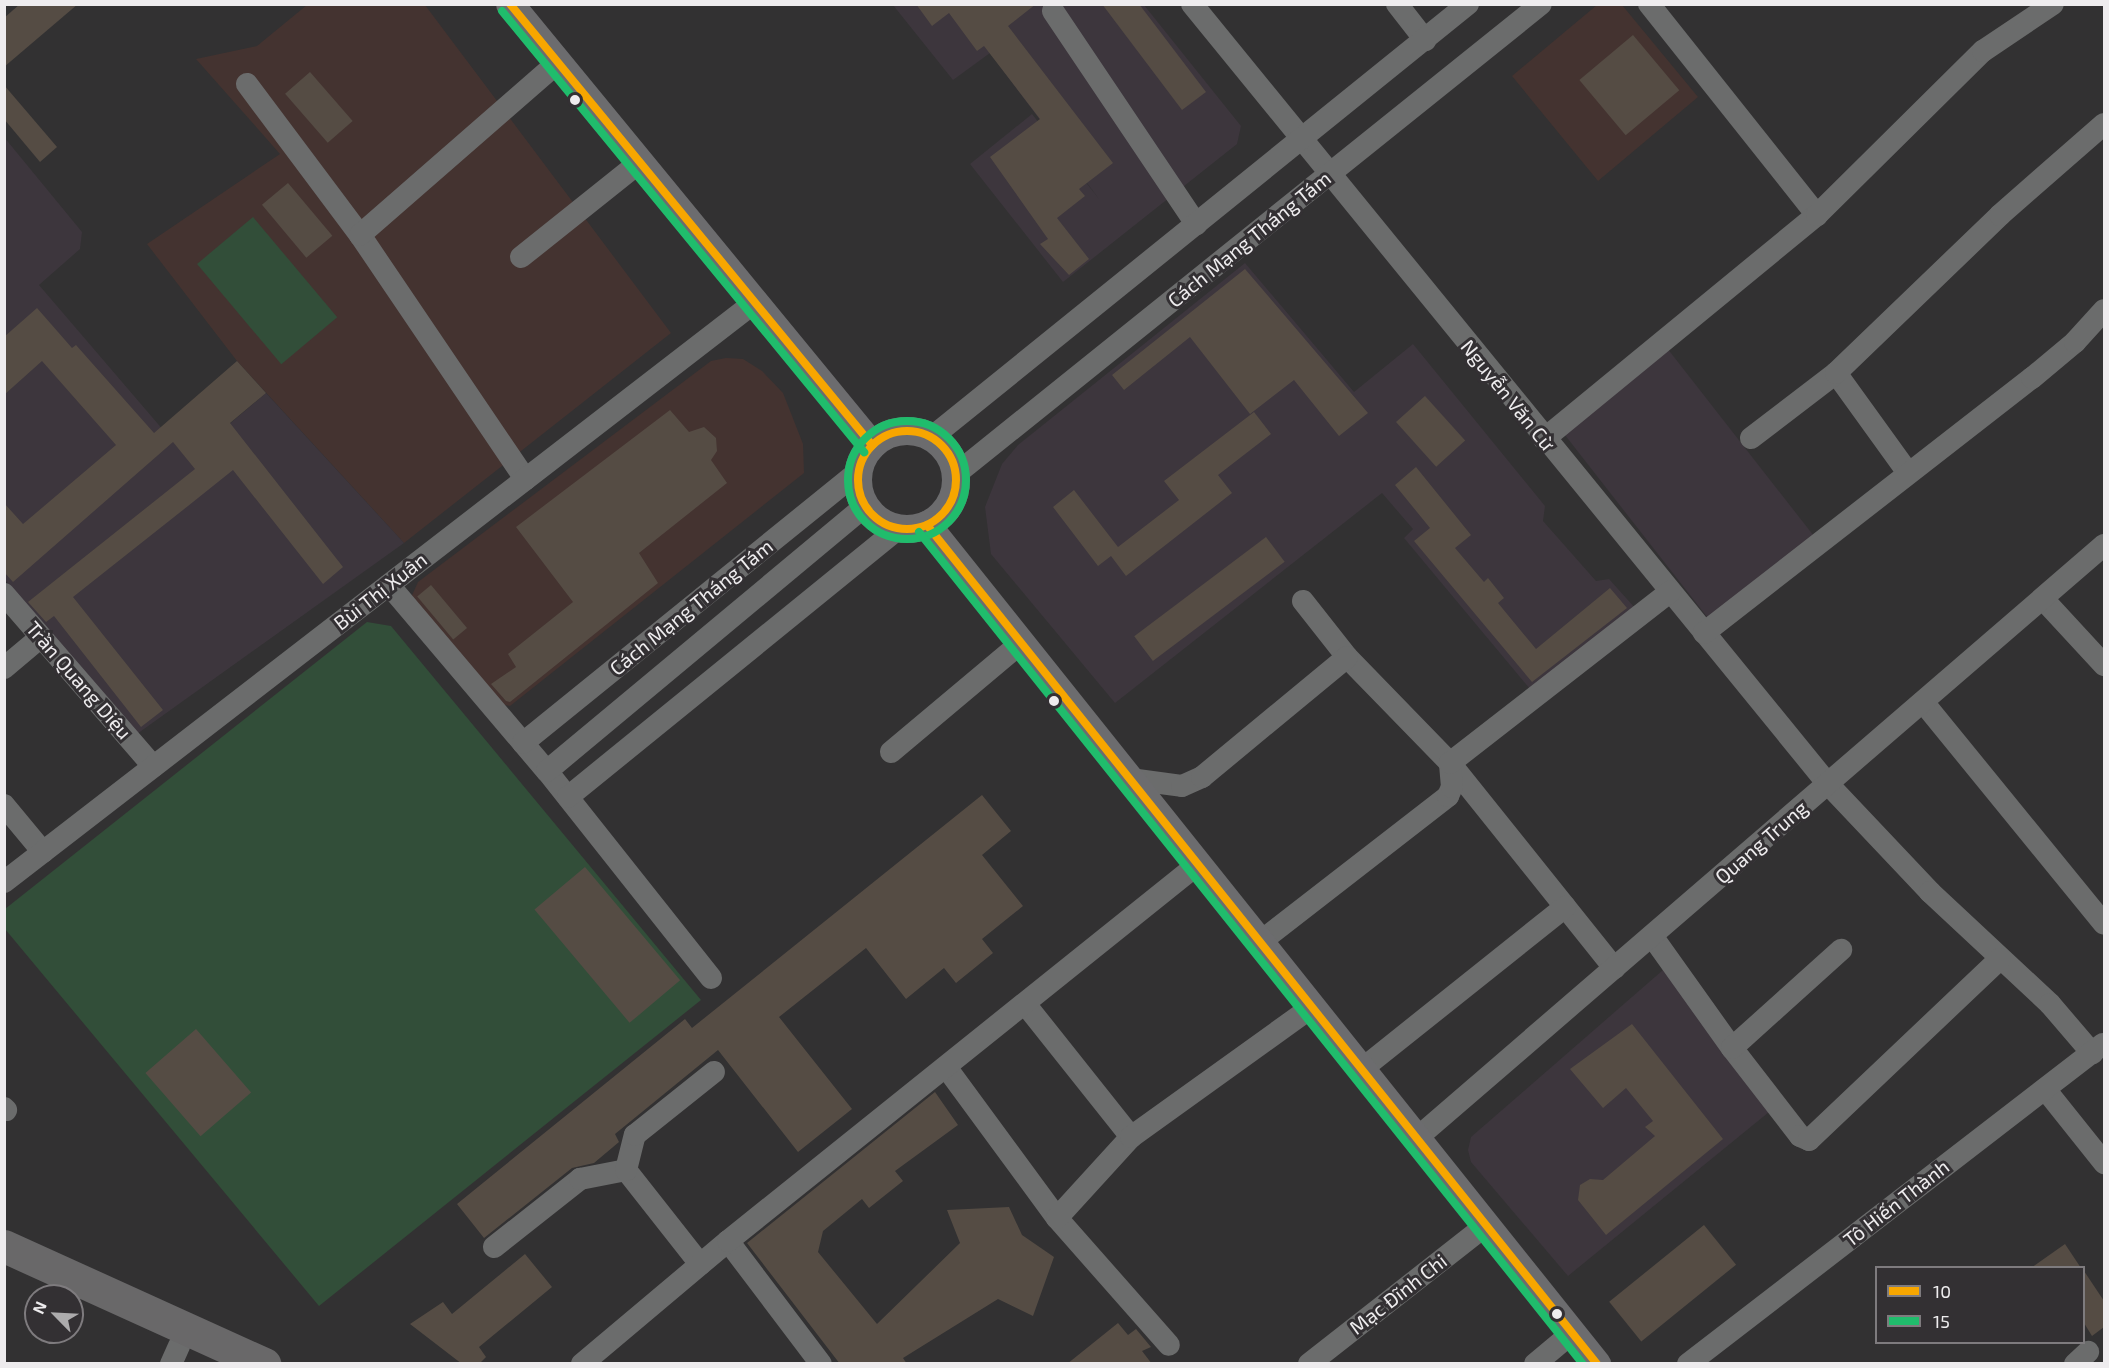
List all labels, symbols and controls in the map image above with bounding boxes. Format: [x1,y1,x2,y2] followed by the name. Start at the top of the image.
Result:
[569,94,581,106] unlabelled marker
[1162,166,1336,312] street label: Cách Mạng Tháng Tám
[1456,335,1560,455] street label: Nguyễn Văn Cừ
[604,534,778,680] street label: Cách Mạng Tháng Tám
[328,547,432,635] street label: Bùi Thị Xuân
[21,616,137,744] street label: Trần Quang Diệu
[1048,695,1060,707] unlabelled marker
[1710,795,1812,889] street label: Quang Trung
[1838,1154,1954,1252] street label: Tô Hiến Thành
[1345,1249,1451,1339] street label: Mạc Đĩnh Chi
[1875,1266,2085,1344] legend
[1933,1280,1951,1302] text: 10
[24,1284,84,1344] north arrow
[28,1298,50,1316] text: N
[1551,1308,1563,1320] unlabelled marker
[1933,1310,1950,1332] text: 15

